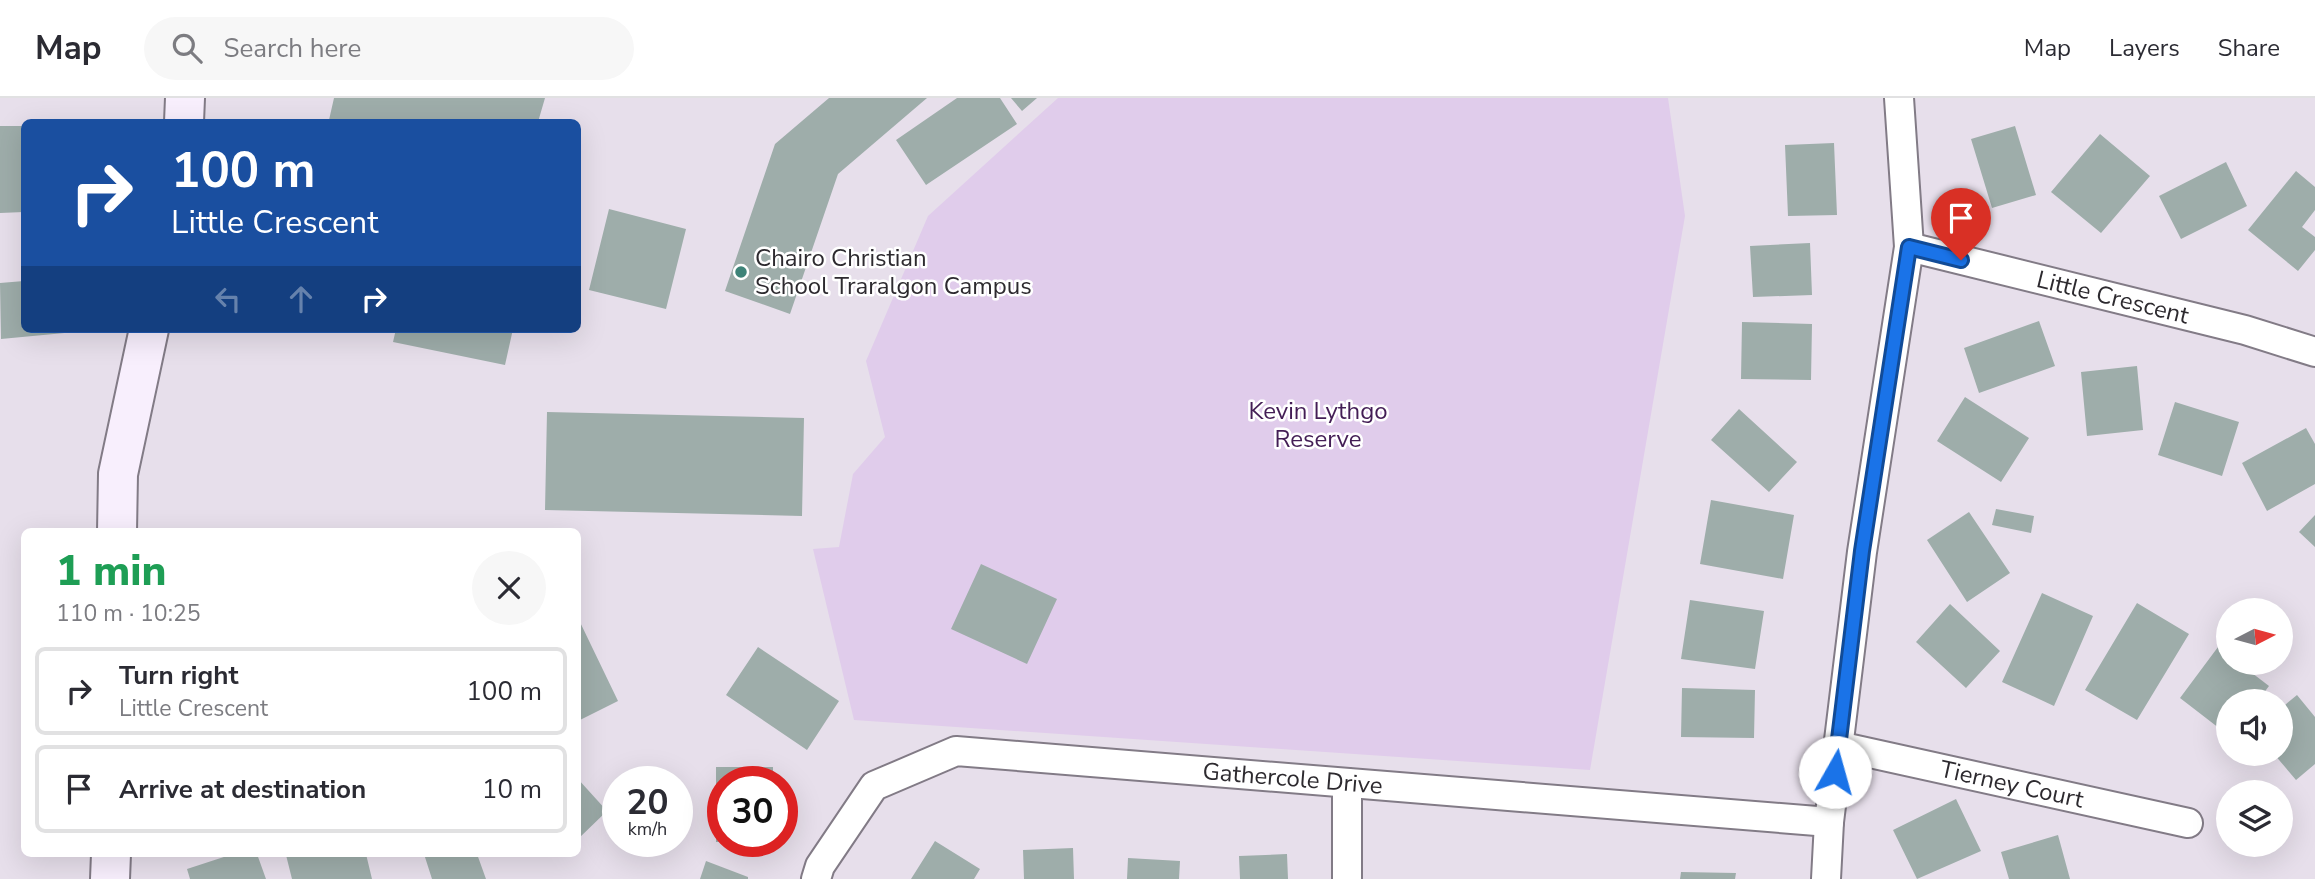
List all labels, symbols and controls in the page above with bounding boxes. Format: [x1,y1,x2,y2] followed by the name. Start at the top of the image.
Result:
[144,17,634,80] search box
[35,26,102,71] text: Map
[168,29,206,67] icon: search
[224,31,361,66] text: Search here
[2024,32,2071,64] text: Map
[2109,32,2180,64] text: Layers
[2218,32,2280,64] text: Share
[171,137,315,204] text: 100 m
[56,147,147,238] icon: right
[1931,188,1991,260] pin
[1942,199,1980,237] icon: arrive
[171,201,378,244] text: Little Crescent
[755,242,1032,302] place label: Chairo Christian School Traralgon Campus
[2033,263,2193,332] street label: Little Crescent
[733,264,749,280] marker: Chairo Christian School Traralgon Campus
[209,280,247,318] icon: left
[282,280,320,318] icon: ahead
[355,280,393,318] icon: right
[1248,395,1388,455] park label: Kevin Lythgo Reserve
[56,543,166,600] text: 1 min
[472,551,546,625] button: close
[56,598,201,629] text: 110 m · 10:25
[2216,598,2292,676] north arrow
[2216,598,2293,857] map controls
[119,658,238,693] text: Turn right
[60,672,98,710] icon: right
[466,674,542,709] text: 100 m
[2216,689,2293,766] button: sound
[119,693,268,724] text: Little Crescent
[1798,735,1872,809] position arrow
[1937,753,2087,816] street label: Tierney Court
[1201,755,1384,802] street label: Gathercole Drive
[707,766,798,857] speed limit sign: 30
[60,770,98,808] icon: arrive
[119,772,366,807] text: Arrive at destination
[482,772,542,807] text: 10 m
[626,779,669,826] text: 20
[2216,780,2293,857] button: layers
[628,817,667,841] text: km/h

